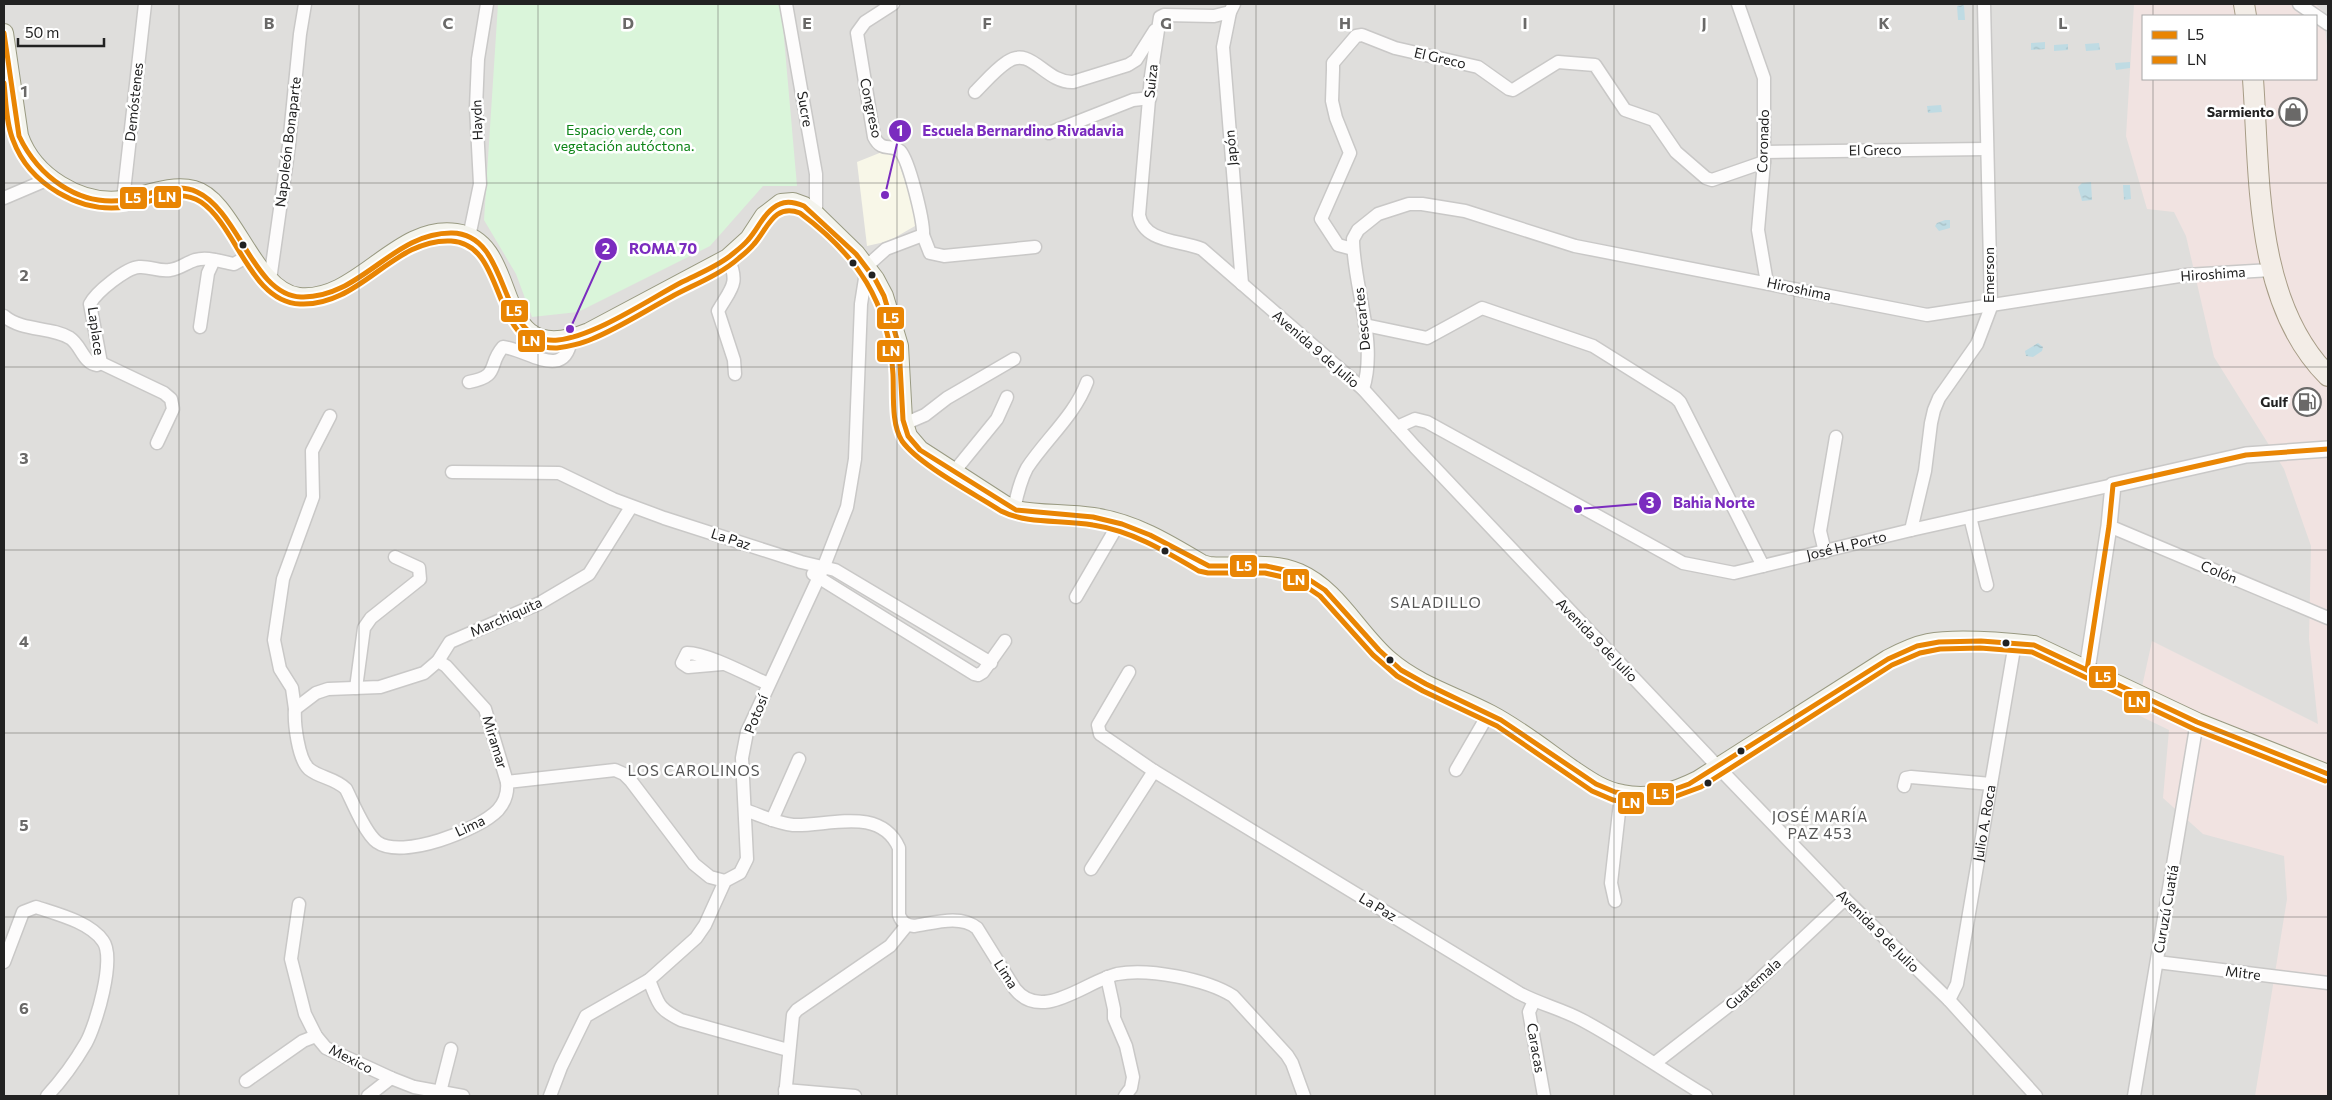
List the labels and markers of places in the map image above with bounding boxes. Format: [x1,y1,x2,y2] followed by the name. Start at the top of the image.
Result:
[2278,97,2308,127] shop icon: Sarmiento
[2207,103,2274,120] place label: Sarmiento
[888,116,1134,146] callout: Escuela Bernardino Rivadavia
[594,234,707,264] callout: ROMA 70
[238,240,248,250] unlabelled marker
[848,258,858,268] unlabelled marker
[867,270,877,280] unlabelled marker
[2292,387,2322,417] fuel station icon: Gulf
[2260,393,2288,410] place label: Gulf
[1638,488,1765,518] callout: Bahia Norte
[1160,546,1170,556] unlabelled marker
[2001,638,2011,648] unlabelled marker
[1385,655,1395,665] unlabelled marker
[1736,746,1746,756] unlabelled marker
[1703,778,1713,788] unlabelled marker

